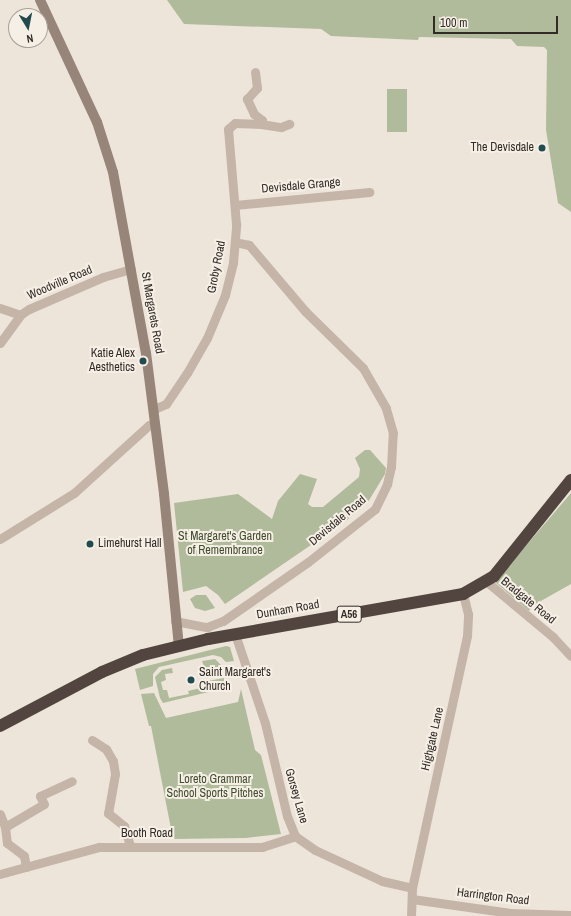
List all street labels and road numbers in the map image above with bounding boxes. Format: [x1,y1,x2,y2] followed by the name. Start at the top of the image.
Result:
[261,175,341,197] street label: Devisdale Grange
[205,240,229,294] street label: Groby Road
[25,263,95,303] street label: Woodville Road
[138,271,166,355] street label: St Margarets Road
[307,493,369,549] street label: Devisdale Road
[498,575,558,627] street label: Bradgate Road
[256,597,320,623] street label: Dunham Road
[336,605,362,623] road number: A56
[419,706,447,772] street label: Highgate Lane
[281,767,311,825] street label: Gorsey Lane
[121,827,173,841] street label: Booth Road
[456,885,530,909] street label: Harrington Road

